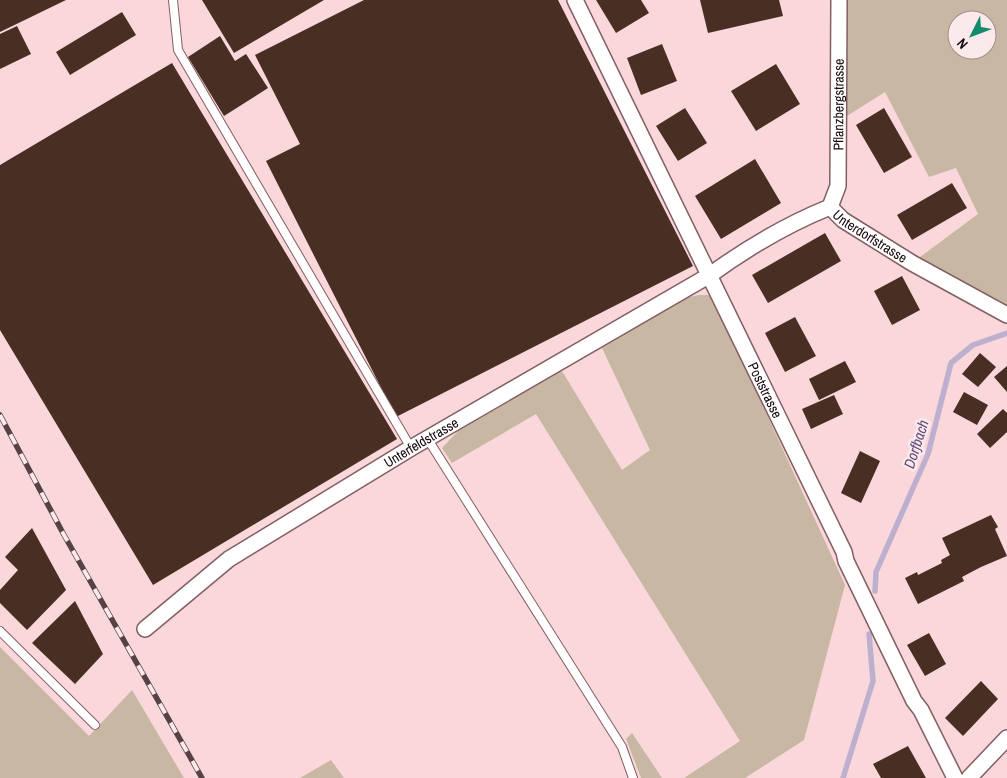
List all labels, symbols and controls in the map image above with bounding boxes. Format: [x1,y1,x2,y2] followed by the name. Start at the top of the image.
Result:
[947,10,997,60] north arrow
[953,35,972,53] text: N
[829,58,848,151] street label: Pflanzbergstrasse
[829,206,910,267] street label: Unterdorfstrasse
[744,359,786,421] street label: Poststrasse
[380,413,462,472] street label: Unterfeldstrasse
[898,417,934,471] water label: Dorfbach

